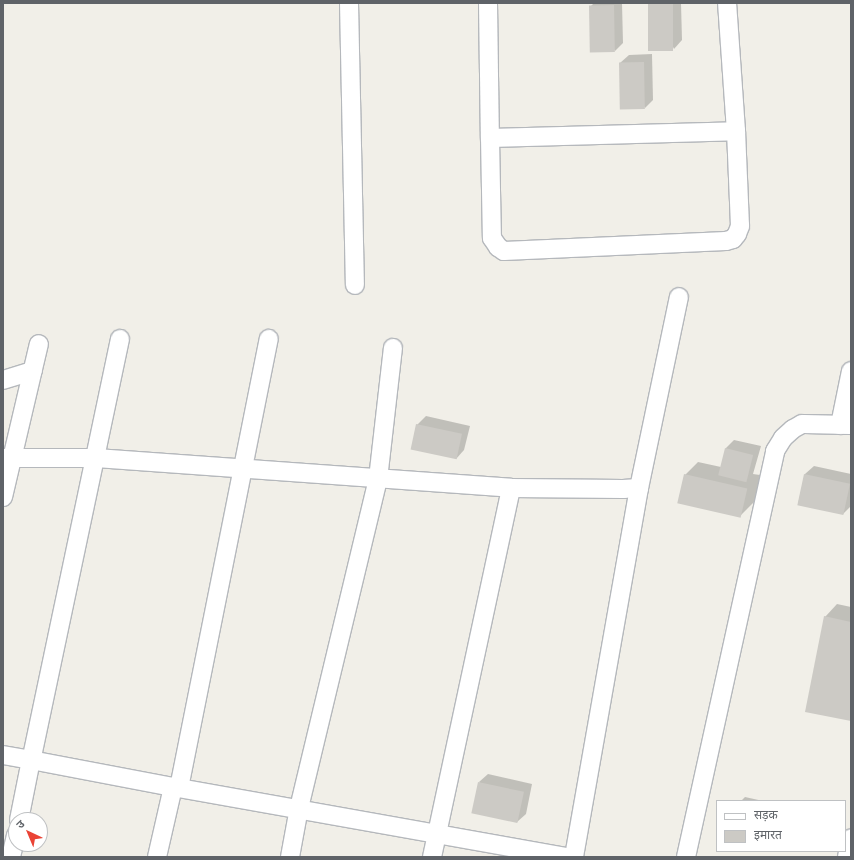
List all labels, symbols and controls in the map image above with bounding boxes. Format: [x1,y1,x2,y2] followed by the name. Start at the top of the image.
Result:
[716,800,846,852] legend
[754,808,778,822] text: सड़क
[8,812,48,852] north arrow
[14,818,27,831] text: उ
[754,828,782,842] text: इमारत

